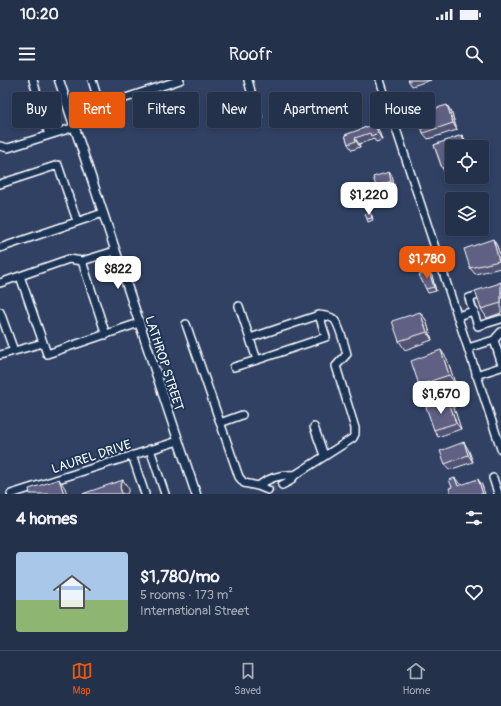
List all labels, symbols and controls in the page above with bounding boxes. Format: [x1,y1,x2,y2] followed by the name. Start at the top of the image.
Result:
[20,5,59,24] text: 10:20
[16,43,38,65] icon: menu
[229,43,272,66] text: Roofr
[463,43,485,65] icon: search
[12,92,61,128] chip: Buy
[69,92,125,128] chip: Rent
[133,92,199,128] chip: Filters
[207,92,261,128] chip: New
[269,92,362,128] chip: Apartment
[370,92,435,128] chip: House
[445,140,489,236] map controls
[445,140,489,184] button: locate
[336,182,402,216] pin: $1,220
[350,187,388,203] text: $1,220
[445,192,489,236] button: layers
[394,246,460,280] pin: $1,780
[408,251,446,267] text: $1,780
[94,256,142,290] pin: $822
[104,261,132,277] text: $822
[141,314,187,413] street label: LATHROP STREET
[408,381,474,415] pin: $1,670
[422,386,460,402] text: $1,670
[50,436,133,477] street label: LAUREL DRIVE
[463,507,485,529] icon: filters
[16,508,77,529] text: 4 homes
[140,566,220,587] text: $1,780/mo
[48,568,96,616] icon: home
[463,581,485,603] icon: heart
[140,587,233,603] text: 5 rooms · 173 m²
[140,603,249,619] text: International Street
[71,660,93,697] tab: Map
[234,660,261,697] tab: Saved
[403,660,430,697] tab: Home

